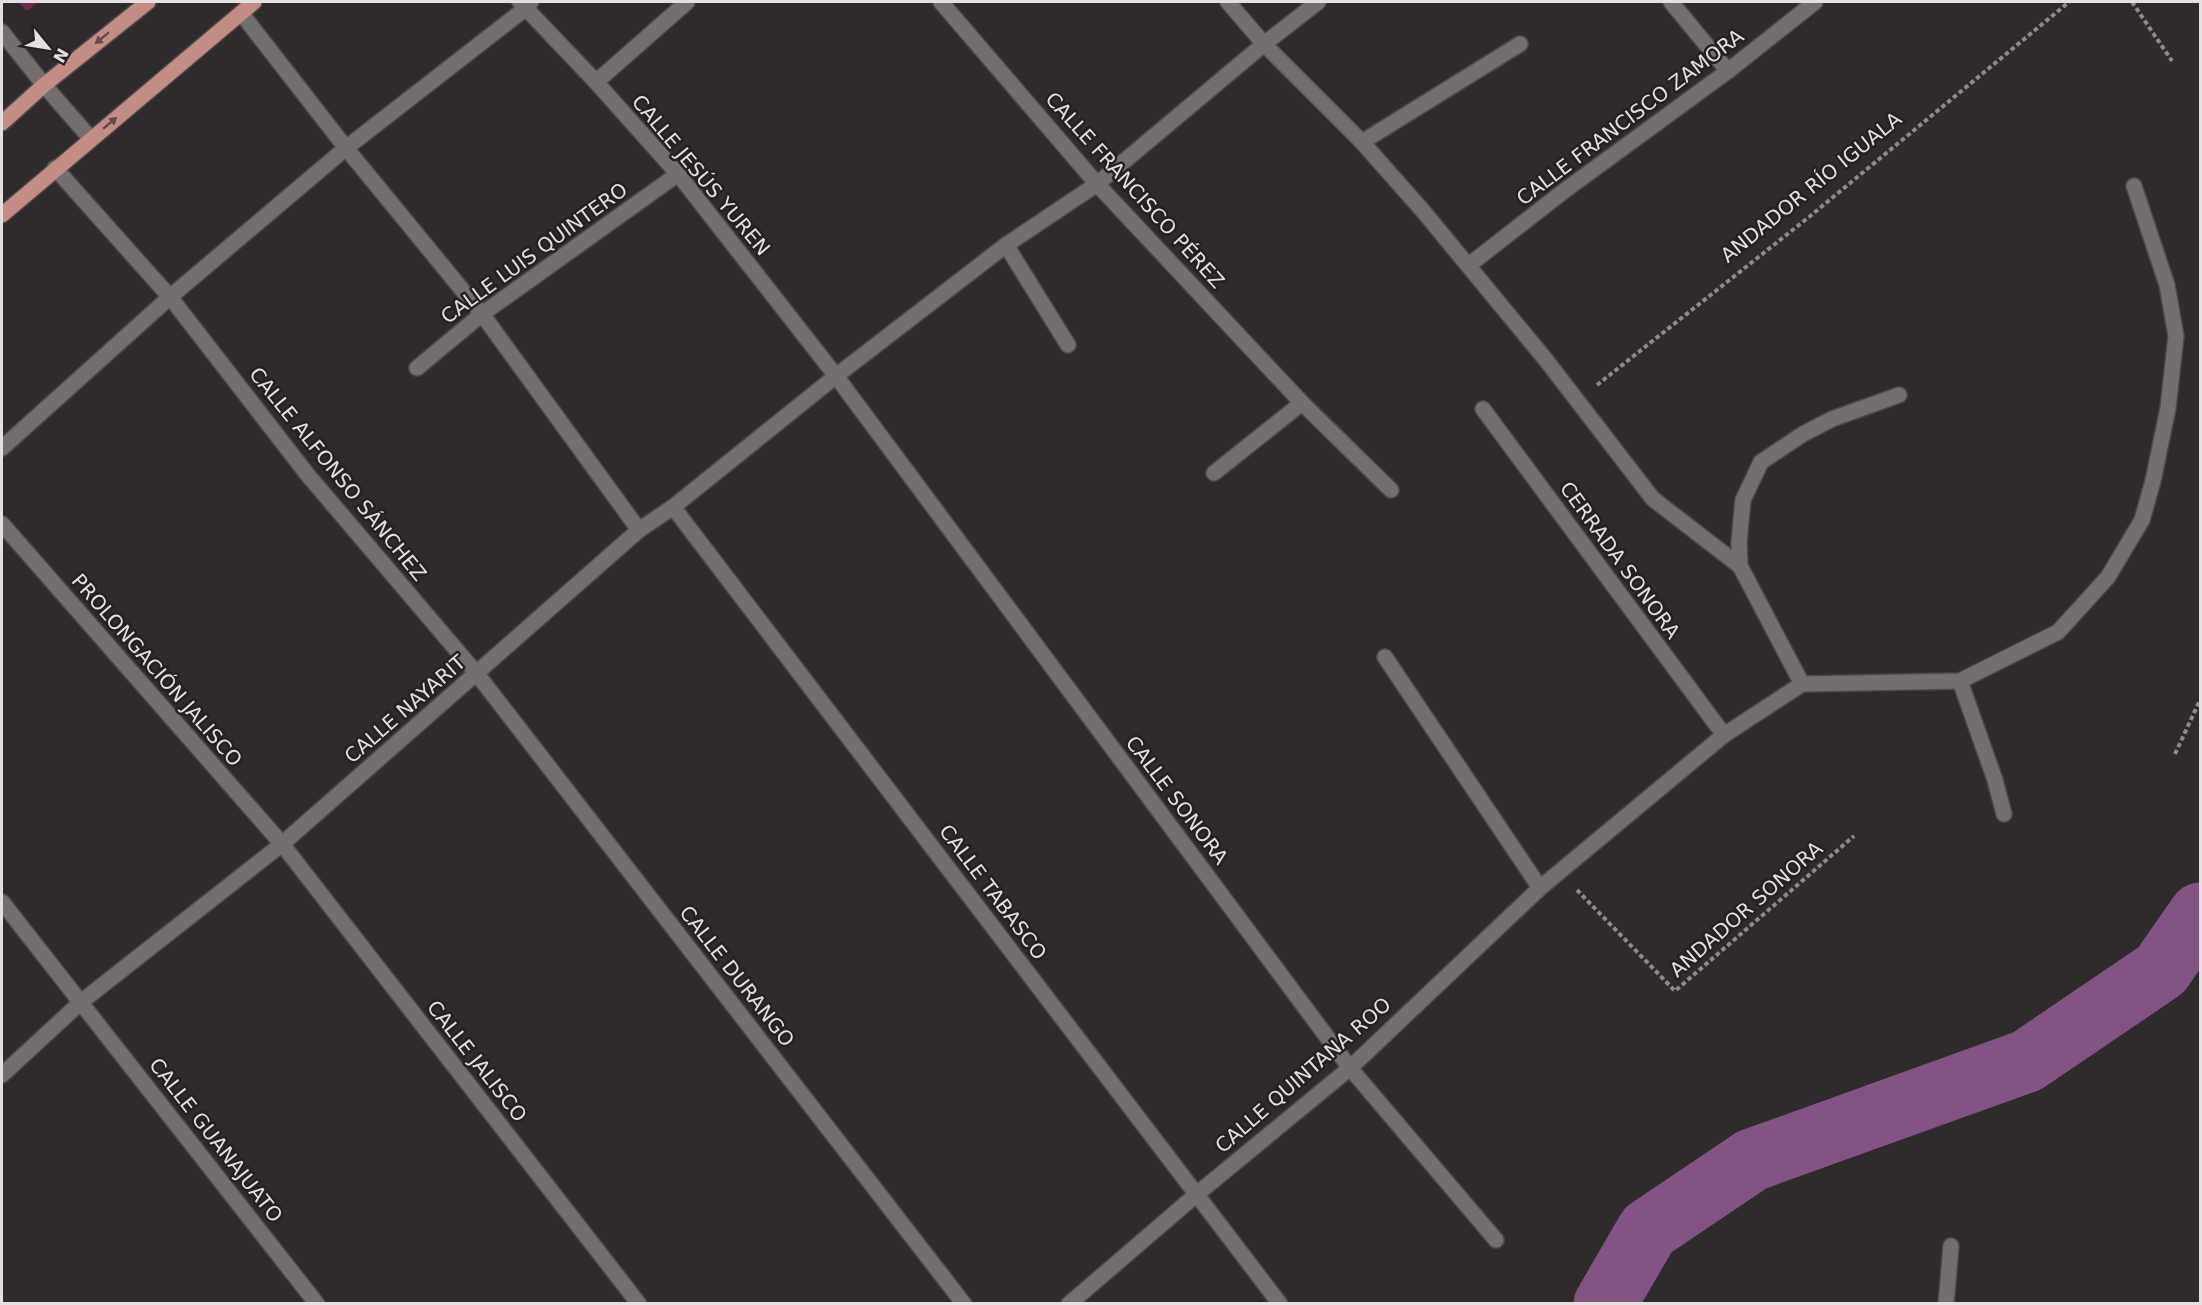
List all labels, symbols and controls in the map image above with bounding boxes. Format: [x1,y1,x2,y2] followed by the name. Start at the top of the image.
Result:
[18,18,78,78] north arrow
[1512,24,1748,210] street label: CALLE FRANCISCO ZAMORA
[94,32,110,45] one-way arrow
[49,45,72,66] text: N
[1041,87,1229,293] street label: CALLE FRANCISCO PÉREZ
[627,90,775,260] street label: CALLE JESÚS YUREN
[1716,106,1906,267] street label: ANDADOR RÍO IGUALA
[102,117,117,130] one-way arrow
[436,177,632,329] street label: CALLE LUIS QUINTERO
[244,362,432,586] street label: CALLE ALFONSO SÁNCHEZ
[1555,477,1685,643] street label: CERRADA SONORA
[67,569,247,771] street label: PROLONGACIÓN JALISCO
[340,649,471,768] street label: CALLE NAYARIT
[1121,731,1233,869] street label: CALLE SONORA
[934,820,1052,964] street label: CALLE TABASCO
[1665,836,1828,982] street label: ANDADOR SONORA
[675,901,799,1051] street label: CALLE DURANGO
[1210,992,1396,1158] street label: CALLE QUINTANA ROO
[422,995,532,1127] street label: CALLE JALISCO
[144,1053,288,1227] street label: CALLE GUANAJUATO

